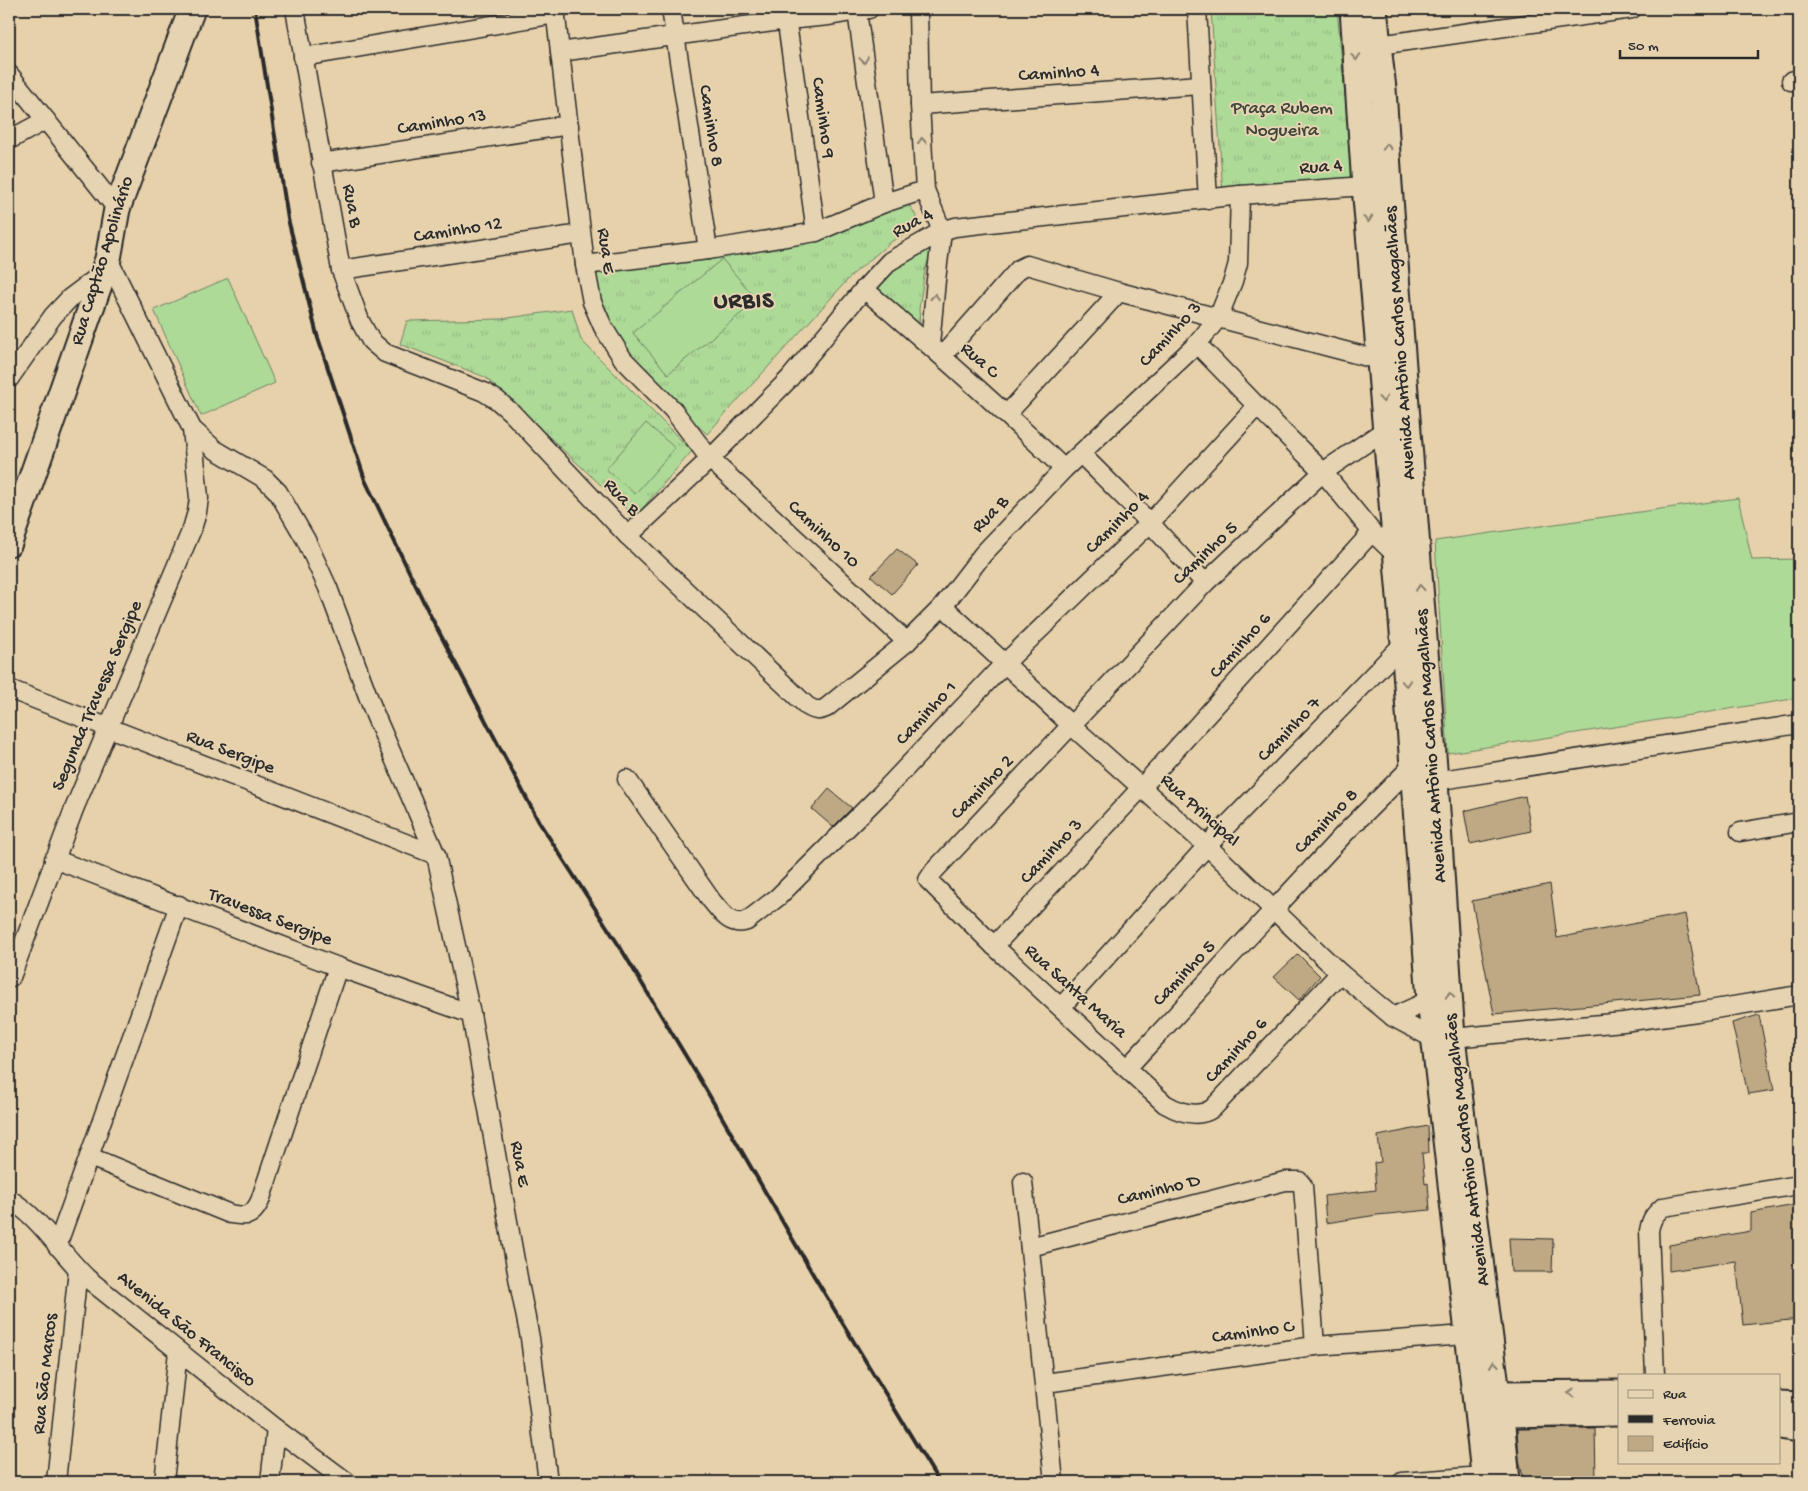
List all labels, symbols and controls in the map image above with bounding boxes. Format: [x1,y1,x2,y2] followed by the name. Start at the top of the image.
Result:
[1620,28,1758,60] scale bar
[1628,38,1659,56] text: 50 m
[1350,54,1361,62] one-way arrow
[858,56,869,64] one-way arrow
[1018,60,1100,88] street label: Caminho 4
[805,76,839,160] street label: Caminho 9
[692,83,728,169] street label: Caminho 8
[1230,98,1333,143] park label: Praça Rubem Nogueira
[396,105,488,141] street label: Caminho 13
[916,137,927,145] one-way arrow
[1381,143,1392,151] one-way arrow
[1299,155,1343,181] street label: Rua 4
[66,173,140,348] street label: Rua Captão Apolinário
[336,182,367,231] street label: Rua B
[889,204,937,244] street label: Rua 4
[1380,205,1422,480] street label: Avenida Antônio Carlos Magalhães
[412,213,504,249] street label: Caminho 12
[1362,216,1373,224] one-way arrow
[590,227,620,276] street label: Rua E
[714,288,774,317] district label: URBIS
[929,292,940,300] one-way arrow
[1135,297,1207,373] street label: Caminho 3
[955,338,1005,385] street label: Rua C
[1377,395,1388,403] one-way arrow
[598,474,645,523] street label: Rua B
[1081,486,1155,560] street label: Caminho 4
[968,490,1015,539] street label: Rua B
[782,496,864,574] street label: Caminho 10
[1169,517,1243,591] street label: Caminho 5
[1415,584,1426,592] one-way arrow
[47,597,149,795] street label: Segunda Travessa Sergipe
[1205,608,1277,684] street label: Caminho 6
[1411,608,1453,883] street label: Avenida Antônio Carlos Magalhães
[891,677,963,751] street label: Caminho 1
[1401,679,1412,687] one-way arrow
[1253,692,1328,767] street label: Caminho 7
[182,726,278,781] street label: Rua Sergipe
[946,751,1020,825] street label: Caminho 2
[1155,769,1243,853] street label: Rua Principal
[1290,784,1364,860] street label: Caminho 8
[1016,814,1088,890] street label: Caminho 3
[204,883,336,952] street label: Travessa Sergipe
[1149,936,1221,1012] street label: Caminho 5
[1019,940,1132,1045] street label: Rua Santa Maria
[1444,990,1455,998] one-way arrow
[1440,1012,1496,1287] street label: Avenida Antônio Carlos Magalhães
[1201,1013,1274,1089] street label: Caminho 6
[504,1139,534,1190] street label: Rua E
[1115,1169,1203,1212] street label: Caminho D
[112,1267,260,1393] street label: Avenida São Francisco
[28,1311,64,1436] street label: Rua São Marcos
[1211,1316,1297,1350] street label: Caminho C
[1489,1360,1500,1368] one-way arrow
[1618,1374,1780,1464] legend
[1663,1386,1687,1404] text: Rua
[1566,1388,1574,1399] one-way arrow
[1662,1412,1716,1430] text: Ferrovia
[1663,1436,1709,1454] text: Edifício

